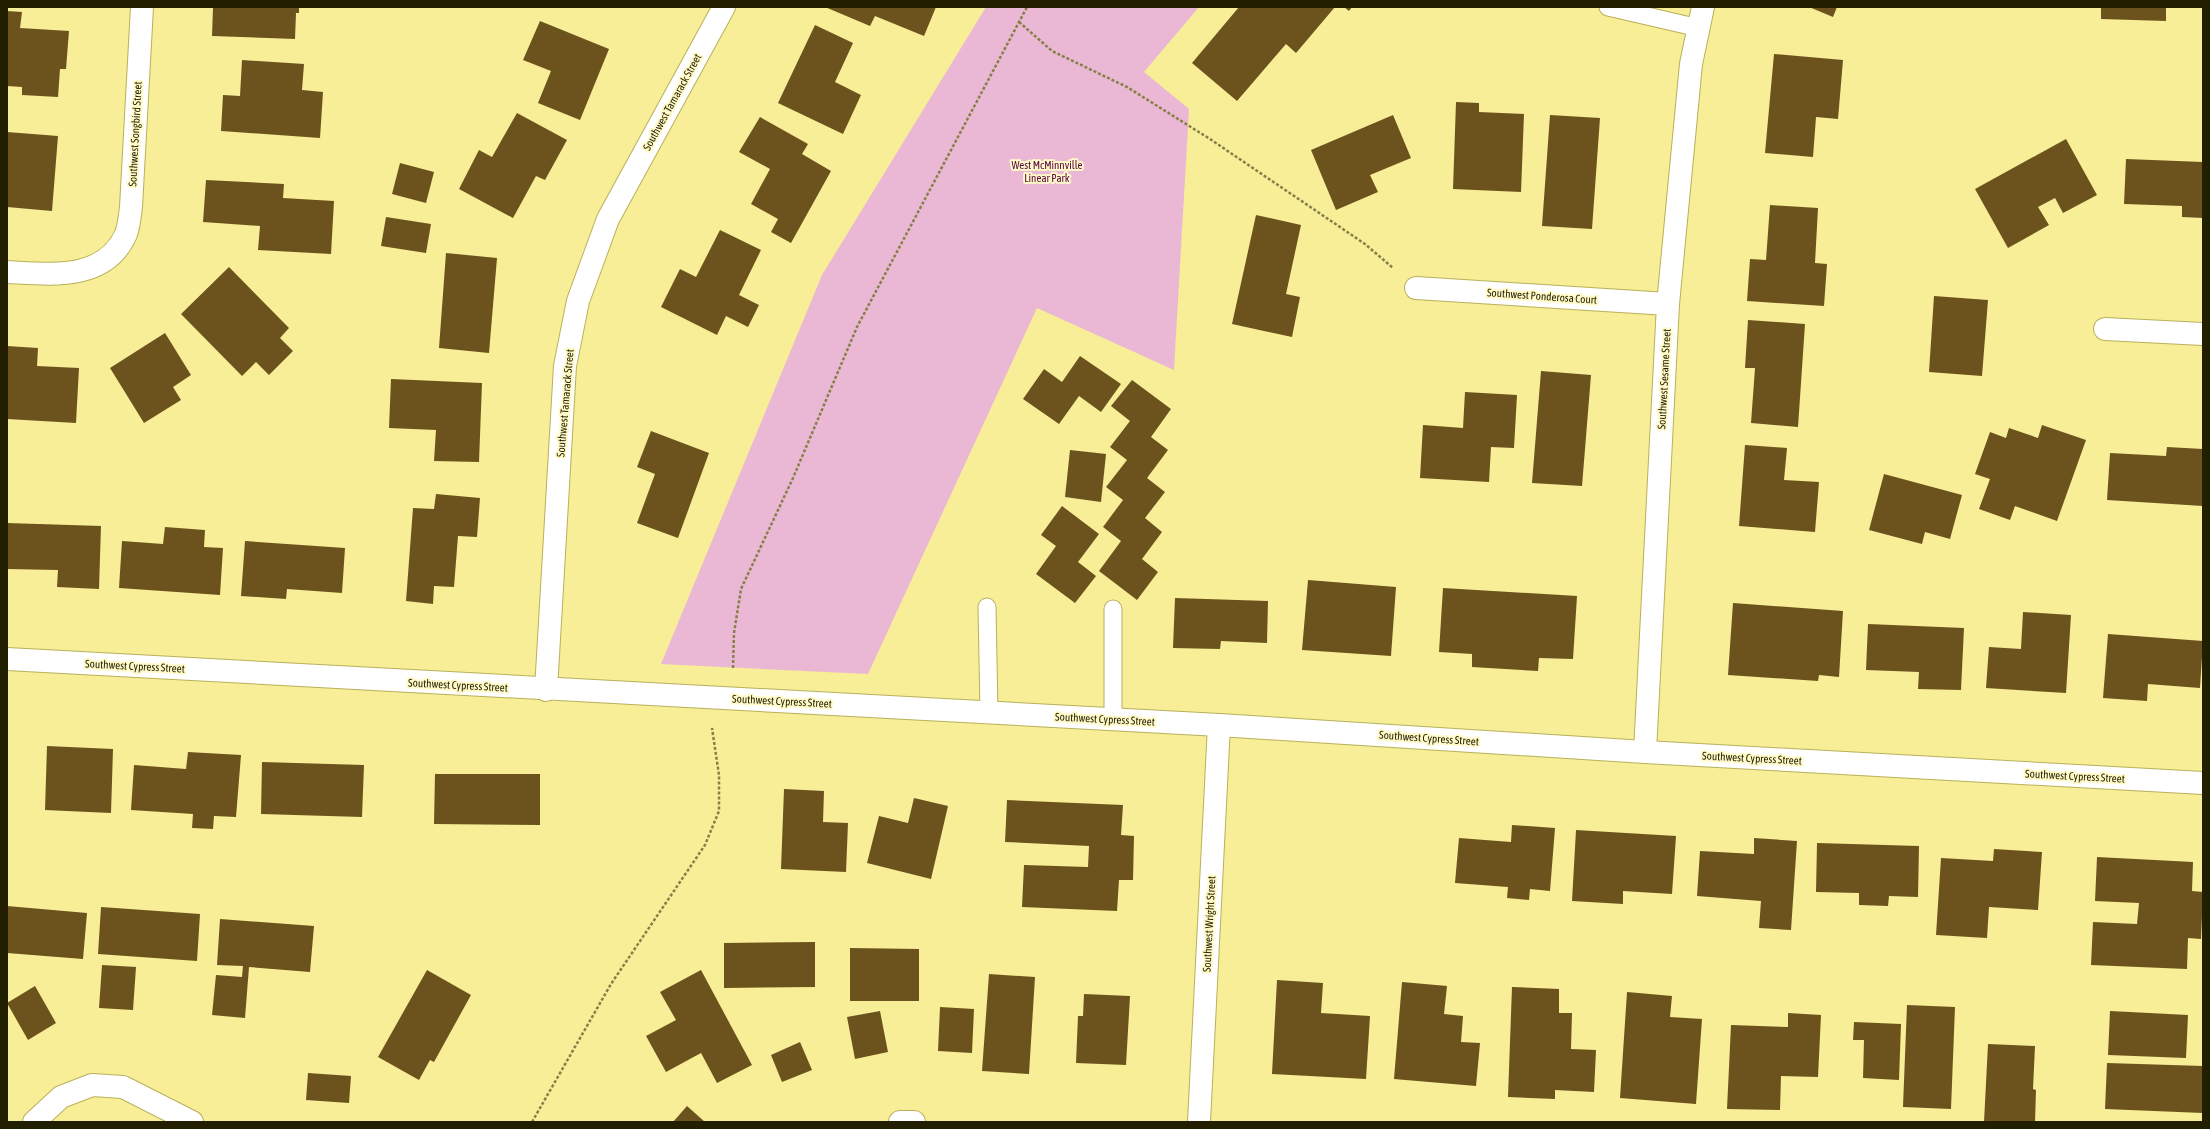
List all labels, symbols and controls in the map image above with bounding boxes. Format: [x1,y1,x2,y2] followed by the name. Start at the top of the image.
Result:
[640,52,704,152] street label: Southwest Tamarack Street
[126,81,144,187] street label: Southwest Songbird Street
[1012,159,1082,184] park label: West McMinnville Linear Park
[1487,286,1597,306] street label: Southwest Ponderosa Court
[1655,328,1673,430] street label: Southwest Sesame Street
[554,348,576,458] street label: Southwest Tamarack Street
[85,657,185,675] street label: Southwest Cypress Street
[408,676,508,694] street label: Southwest Cypress Street
[732,692,832,710] street label: Southwest Cypress Street
[1055,710,1155,728] street label: Southwest Cypress Street
[1379,729,1479,747] street label: Southwest Cypress Street
[1702,749,1802,767] street label: Southwest Cypress Street
[2025,767,2125,785] street label: Southwest Cypress Street
[1200,876,1218,972] street label: Southwest Wright Street

